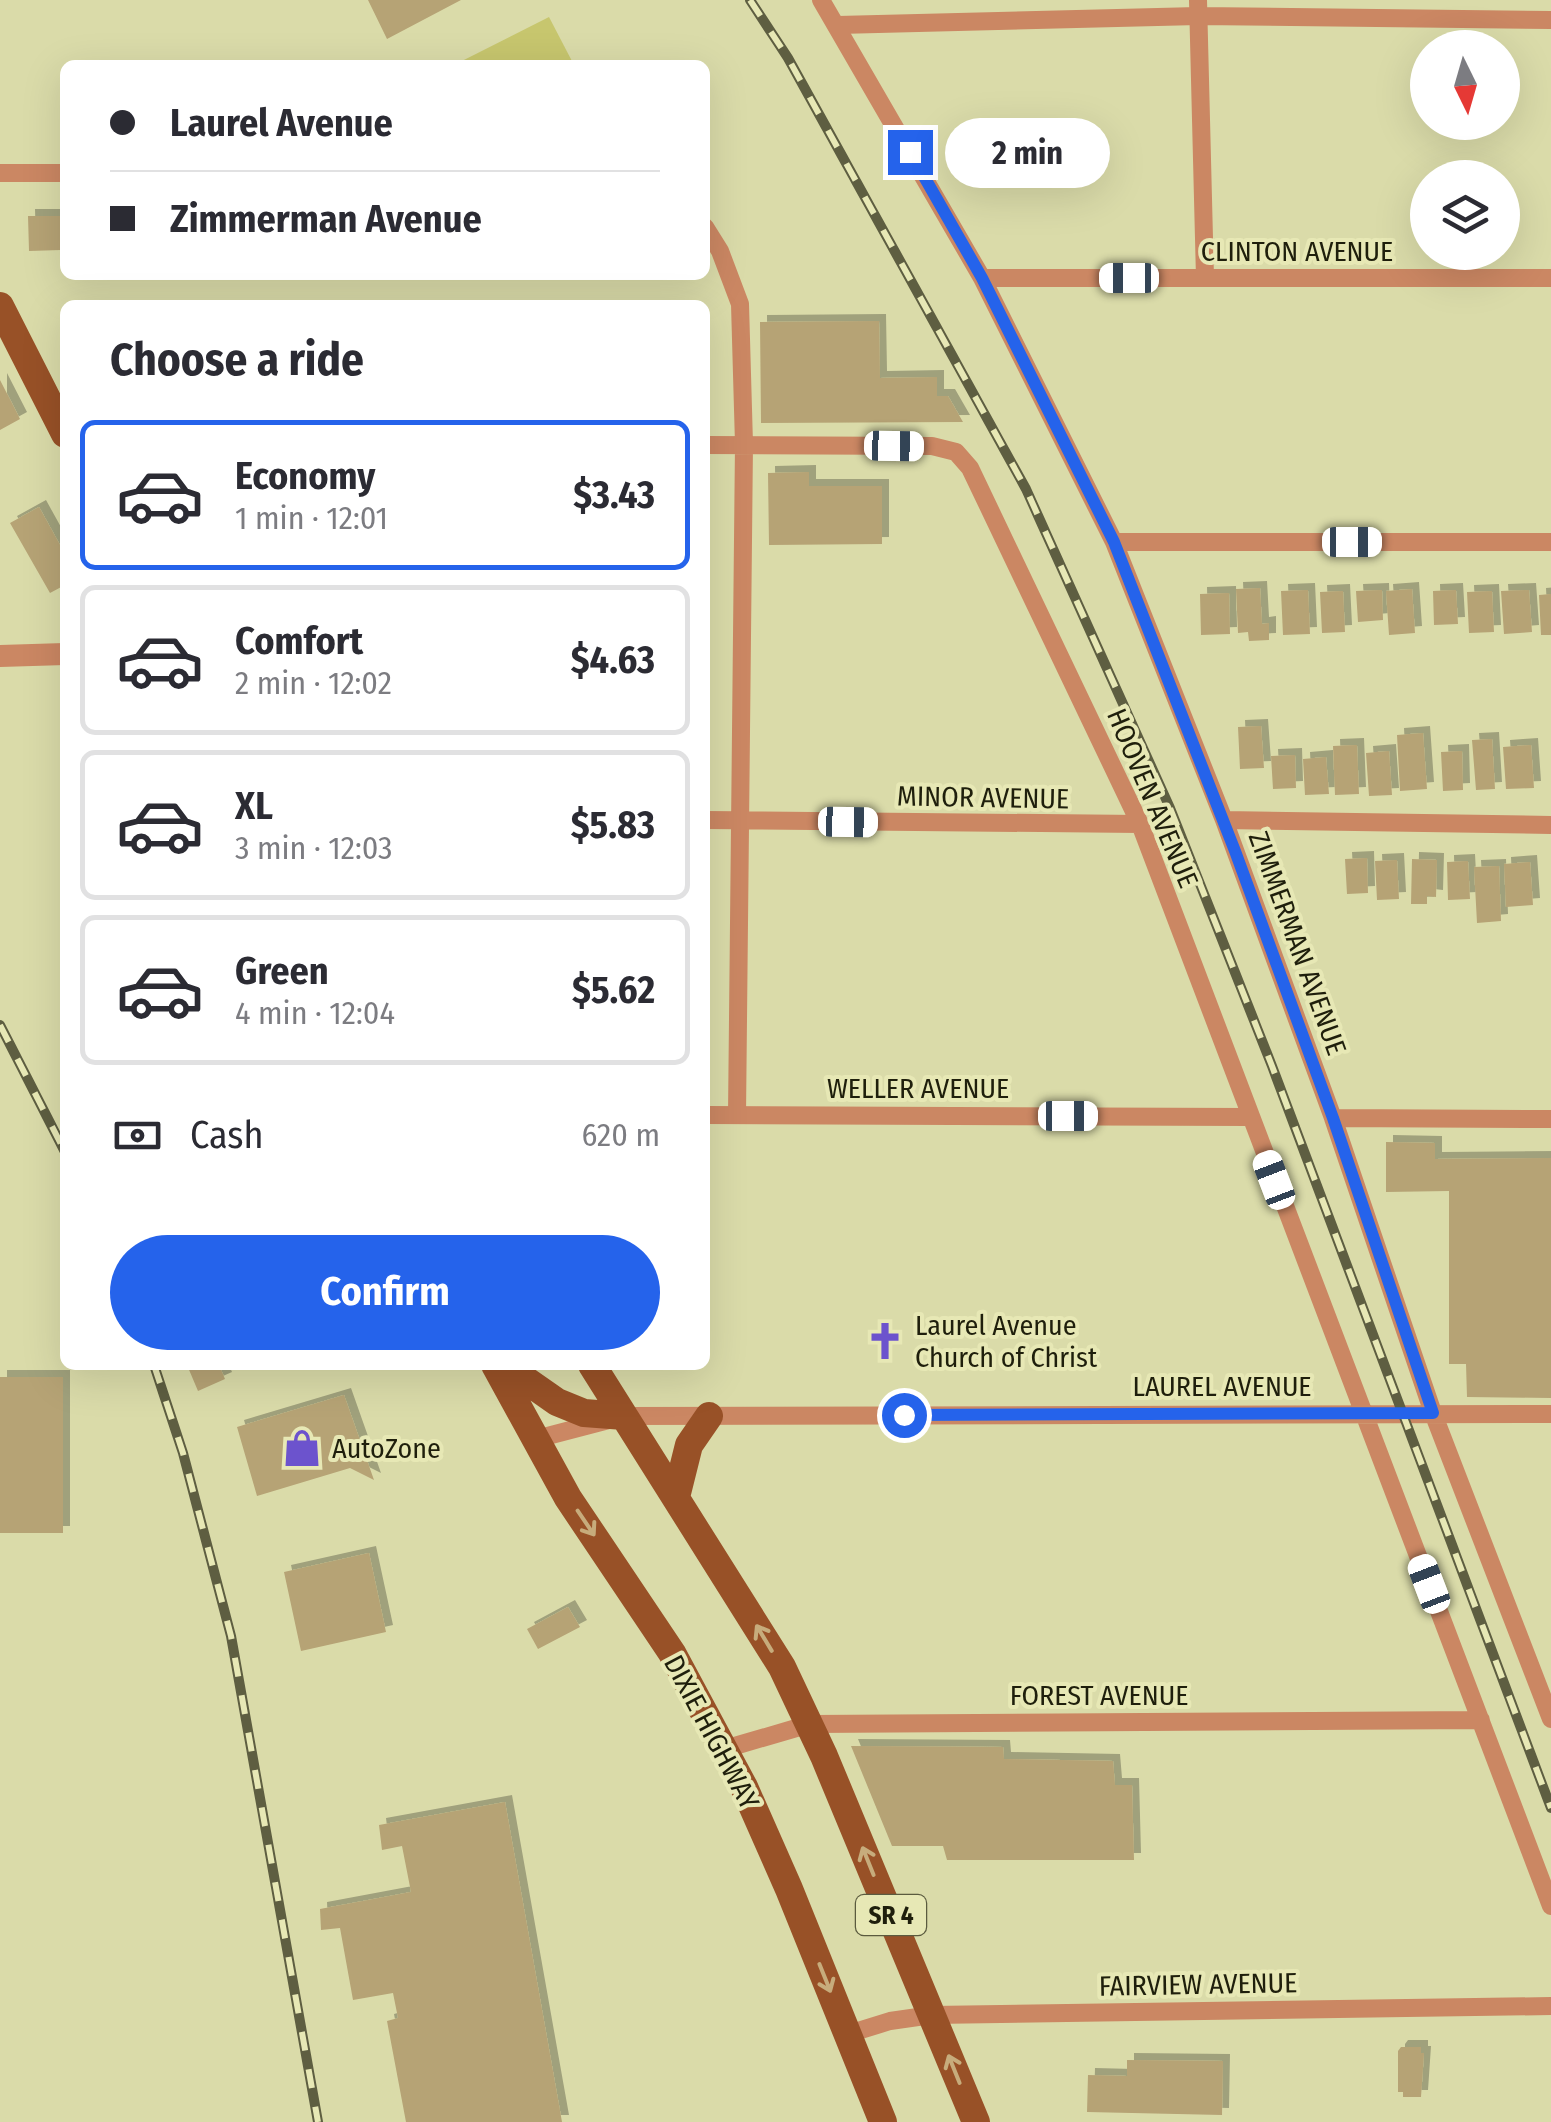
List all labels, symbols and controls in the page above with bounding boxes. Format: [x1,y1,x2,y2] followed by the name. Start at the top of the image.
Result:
[1410,30,1520,140] north arrow
[1410,30,1520,270] map controls
[170,100,393,146] text: Laurel Avenue
[945,117,1110,187] callout: 2 min
[888,130,933,175] route end
[992,134,1063,172] text: 2 min
[1410,160,1520,270] button: layers
[170,196,482,242] text: Zimmerman Avenue
[1201,235,1393,268] street label: CLINTON AVENUE
[1099,263,1159,293] car
[110,333,364,387] text: Choose a ride
[864,430,924,462] car
[115,450,205,540] icon: car
[235,453,375,499] text: Economy
[573,472,655,518] text: $3.43
[235,499,388,537] text: 1 min · 12:01
[1322,527,1382,557] car
[115,615,205,705] icon: car
[235,618,363,664] text: Comfort
[571,637,655,683] text: $4.63
[235,664,392,702] text: 2 min · 12:02
[1100,704,1205,893] street label: HOOVEN AVENUE
[115,780,205,870] icon: car
[897,780,1069,815] street label: MINOR AVENUE
[235,783,273,829] text: XL
[571,802,655,848] text: $5.83
[818,806,878,838] car
[1242,827,1353,1059] street label: ZIMMERMAN AVENUE
[235,829,392,867] text: 3 min · 12:03
[115,945,205,1035] icon: car
[235,948,329,994] text: Green
[572,967,655,1013] text: $5.62
[235,994,395,1032] text: 4 min · 12:04
[827,1072,1009,1105] street label: WELLER AVENUE
[1038,1101,1098,1131] car
[110,1108,165,1163] icon: cash
[190,1112,264,1158] text: Cash
[582,1116,660,1154] text: 620 m
[1249,1147,1299,1213] car
[110,1235,660,1350] button: Confirm
[915,1309,1098,1374] place label: Laurel Avenue Church of Christ
[864,1320,906,1362] church icon: Laurel Avenue Church of Christ
[1132,1370,1312,1403] street label: LAUREL AVENUE
[882,1393,927,1438] route start
[281,1427,323,1469] shop icon: AutoZone
[332,1432,441,1465] place label: AutoZone
[575,1509,596,1537] one-way arrow
[1404,1551,1454,1617] car
[754,1624,774,1653] one-way arrow
[657,1649,766,1815] street label: DIXIE HIGHWAY
[1010,1679,1188,1712] street label: FOREST AVENUE
[858,1846,876,1876] one-way arrow
[856,1895,926,1935] road number: SR 4
[818,1962,836,1993] one-way arrow
[1098,1966,1298,2003] street label: FAIRVIEW AVENUE
[943,2054,961,2085] one-way arrow

